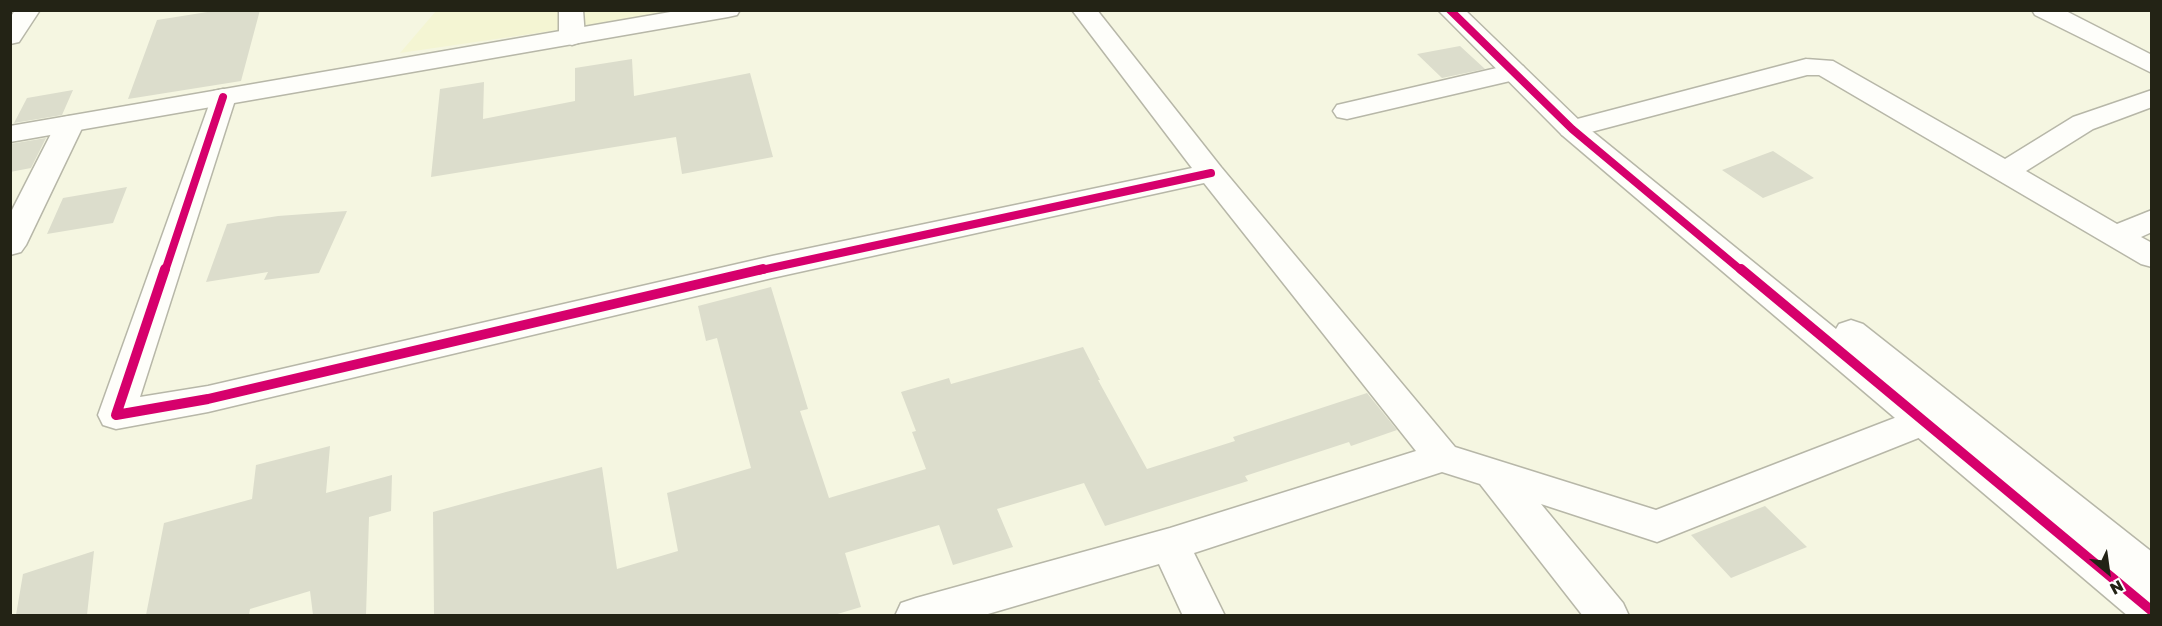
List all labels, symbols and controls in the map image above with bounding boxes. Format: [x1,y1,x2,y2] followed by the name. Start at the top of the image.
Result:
[2078,542,2138,602] north arrow
[2107,576,2127,599] text: N

